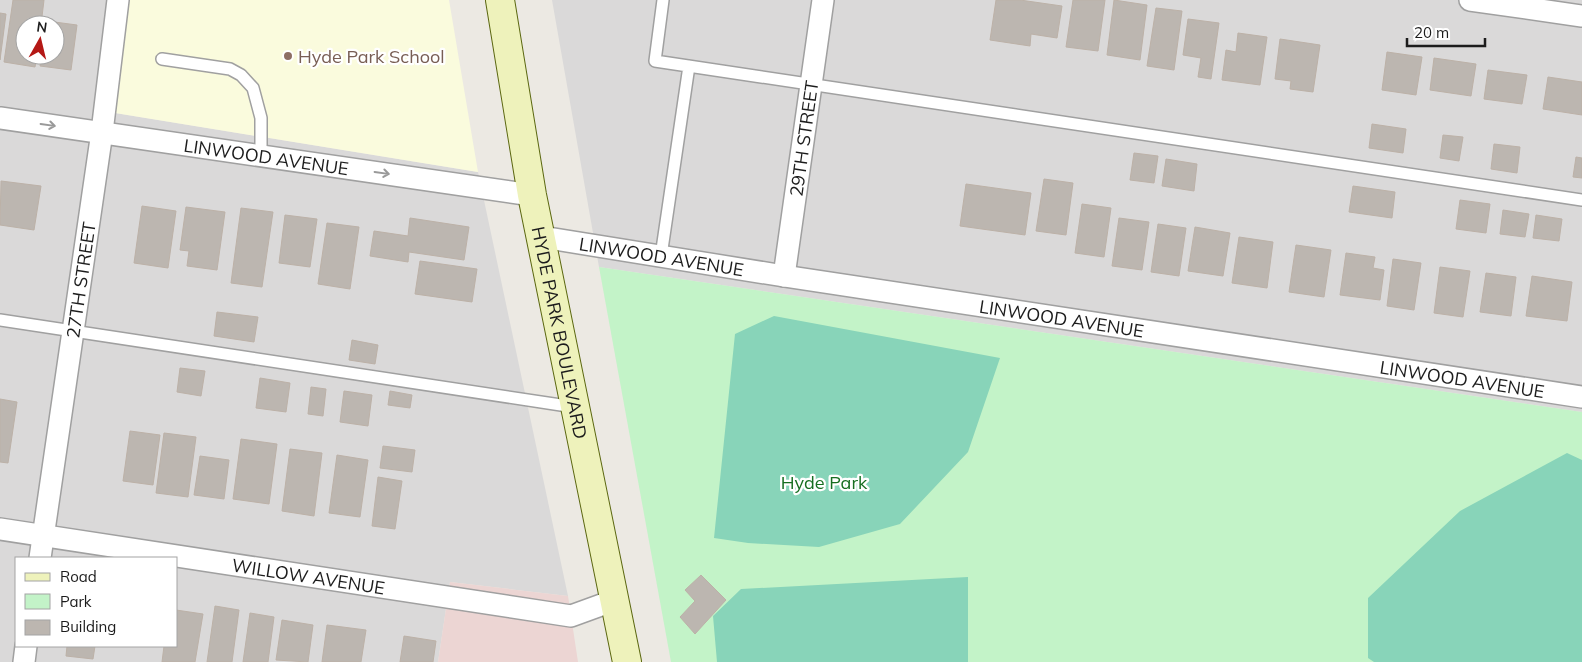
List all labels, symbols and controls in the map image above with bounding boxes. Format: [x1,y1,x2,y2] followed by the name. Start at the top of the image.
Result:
[15,15,65,65] north arrow
[1407,15,1484,47] scale bar
[35,17,48,37] text: N
[1414,23,1449,42] text: 20 m
[298,45,445,68] place label: Hyde Park School
[282,50,294,62] marker: Hyde Park School
[784,79,823,198] street label: 29TH STREET
[40,120,56,130] one-way arrow
[182,133,350,180] street label: LINWOOD AVENUE
[374,168,390,178] one-way arrow
[61,220,100,340] street label: 27TH STREET
[527,224,593,441] street label: HYDE PARK BOULEVARD
[578,232,745,281] street label: LINWOOD AVENUE
[978,294,1146,342] street label: LINWOOD AVENUE
[1378,355,1546,403] street label: LINWOOD AVENUE
[781,471,868,494] park label: Hyde Park
[230,553,387,599] street label: WILLOW AVENUE
[15,557,178,647] legend
[60,567,97,586] text: Road
[60,592,92,611] text: Park
[60,617,116,636] text: Building

